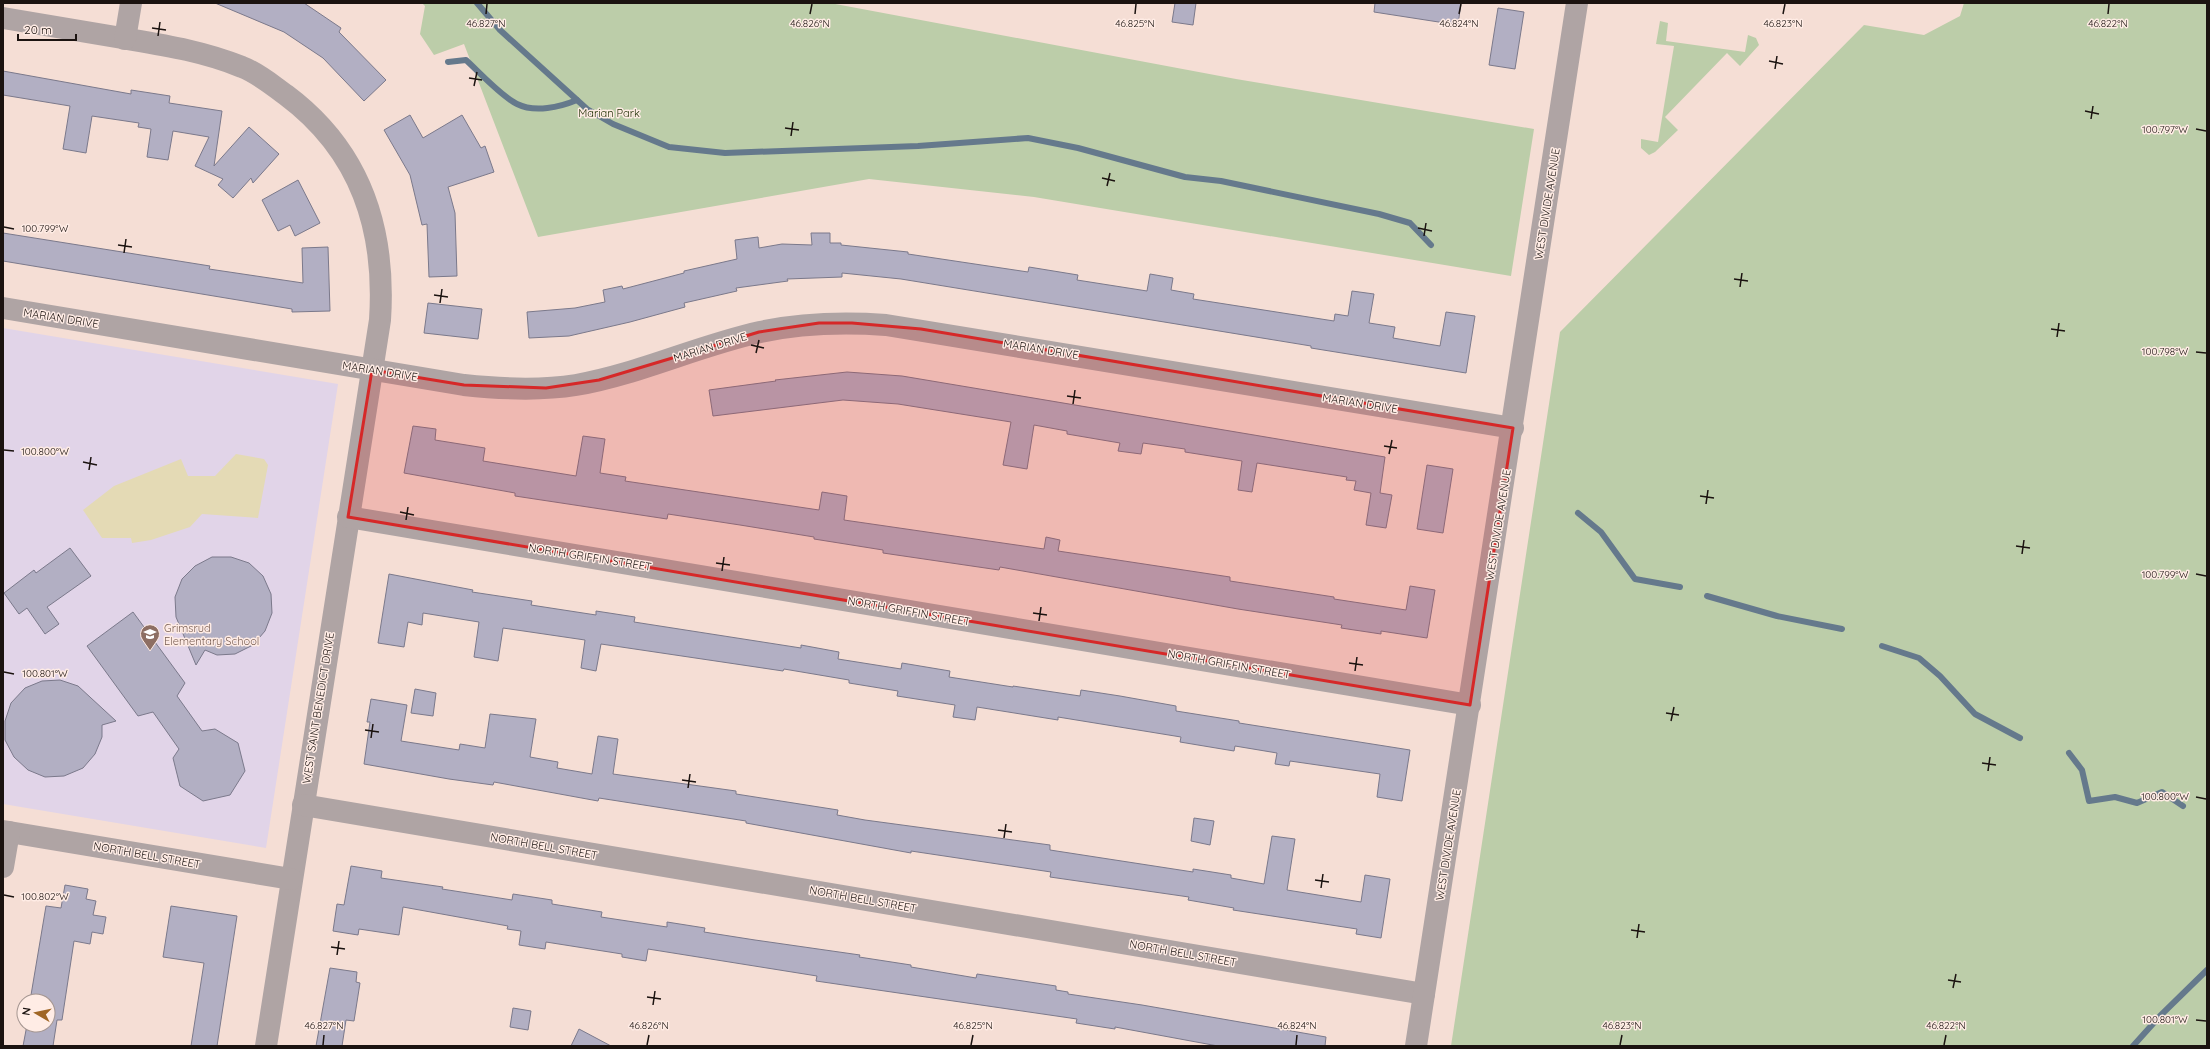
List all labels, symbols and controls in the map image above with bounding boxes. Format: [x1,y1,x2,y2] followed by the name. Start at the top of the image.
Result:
[18,16,76,42] scale bar
[467,17,505,30] text: 46.827°N
[790,17,830,30] text: 46.826°N
[1115,17,1155,30] text: 46.825°N
[1439,17,1479,30] text: 46.824°N
[1763,17,1803,30] text: 46.823°N
[2088,17,2128,30] text: 46.822°N
[24,22,52,37] text: 20 m
[578,106,640,120] park label: Marian Park
[2142,123,2188,136] text: 100.797°W
[1531,147,1563,261] street label: WEST DIVIDE AVENUE
[22,222,69,235] text: 100.799°W
[22,305,100,331] street label: MARIAN DRIVE
[672,329,748,365] street label: MARIAN DRIVE
[1002,336,1080,362] street label: MARIAN DRIVE
[2142,345,2189,358] text: 100.798°W
[341,358,419,384] street label: MARIAN DRIVE
[1321,390,1399,416] street label: MARIAN DRIVE
[21,445,69,458] text: 100.800°W
[1482,468,1514,582] street label: WEST DIVIDE AVENUE
[527,540,653,574] street label: NORTH GRIFFIN STREET
[2142,568,2189,581] text: 100.799°W
[846,593,972,629] street label: NORTH GRIFFIN STREET
[164,621,259,648] place label: Grimsrud Elementary School
[139,623,161,651] school or university icon: Grimsrud Elementary School
[299,631,337,785] street label: WEST SAINT BENEDICT DRIVE
[1166,646,1292,682] street label: NORTH GRIFFIN STREET
[22,667,68,680] text: 100.801°W
[1432,788,1464,902] street label: WEST DIVIDE AVENUE
[2141,790,2189,803] text: 100.800°W
[489,830,599,862] street label: NORTH BELL STREET
[92,839,202,871] street label: NORTH BELL STREET
[808,883,918,915] street label: NORTH BELL STREET
[21,890,69,903] text: 100.802°W
[1128,937,1238,969] street label: NORTH BELL STREET
[16,993,56,1033] north arrow
[19,1006,34,1017] text: N
[2142,1013,2188,1026] text: 100.801°W
[305,1019,343,1032] text: 46.827°N
[629,1019,669,1032] text: 46.826°N
[953,1019,993,1032] text: 46.825°N
[1277,1019,1317,1032] text: 46.824°N
[1602,1019,1642,1032] text: 46.823°N
[1926,1019,1966,1032] text: 46.822°N

